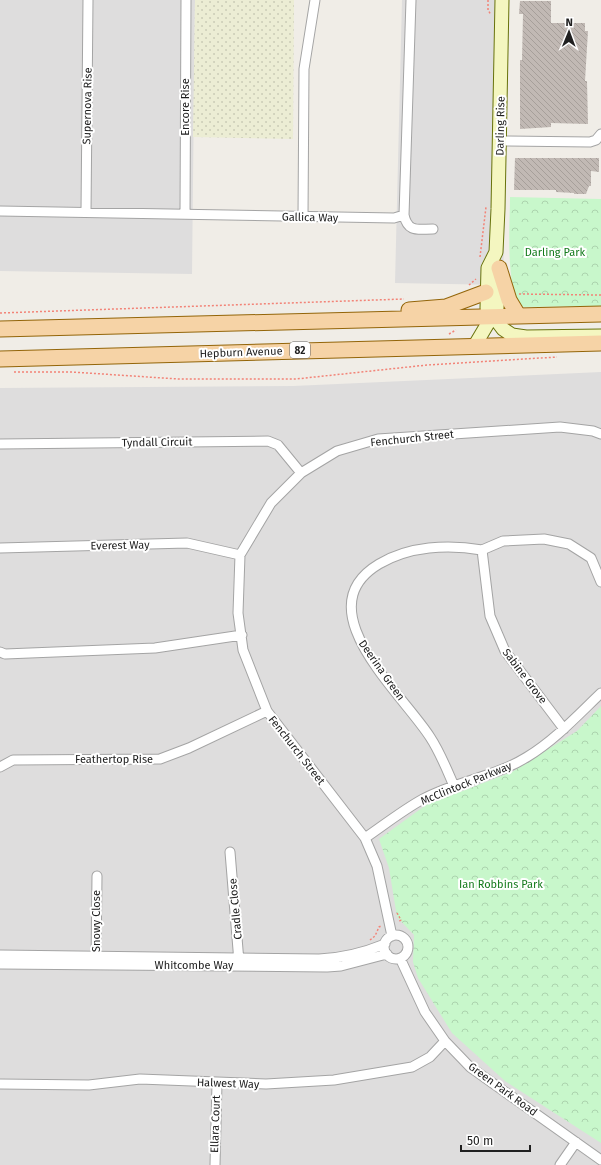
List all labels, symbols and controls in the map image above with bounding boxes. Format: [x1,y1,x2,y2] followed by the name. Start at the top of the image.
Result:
[549,12,589,52] north arrow
[565,16,573,29] text: N
[80,67,95,145] street label: Supernova Rise
[179,78,192,136] street label: Encore Rise
[493,96,508,156] street label: Darling Rise
[282,211,339,225] street label: Gallica Way
[525,246,585,259] park label: Darling Park
[290,342,310,358] road number: 82
[199,345,283,360] street label: Hepburn Avenue
[370,428,454,449] street label: Fenchurch Street
[122,435,193,450] street label: Tyndall Circuit
[90,538,150,553] street label: Everest Way
[356,637,407,703] street label: Deerina Green
[500,646,550,706] street label: Sabine Grove
[266,713,328,787] street label: Fenchurch Street
[75,753,153,766] street label: Feathertop Rise
[419,759,514,808] street label: McClintock Parkway
[226,878,245,940] street label: Cradle Close
[459,878,543,891] park label: Ian Robbins Park
[90,890,103,952] street label: Snowy Close
[155,959,234,972] street label: Whitcombe Way
[466,1060,540,1119] street label: Green Park Road
[197,1076,260,1091] street label: Halwest Way
[208,1095,223,1153] street label: Ellara Court
[461,1127,530,1153] scale bar
[467,1134,493,1148] text: 50 m

